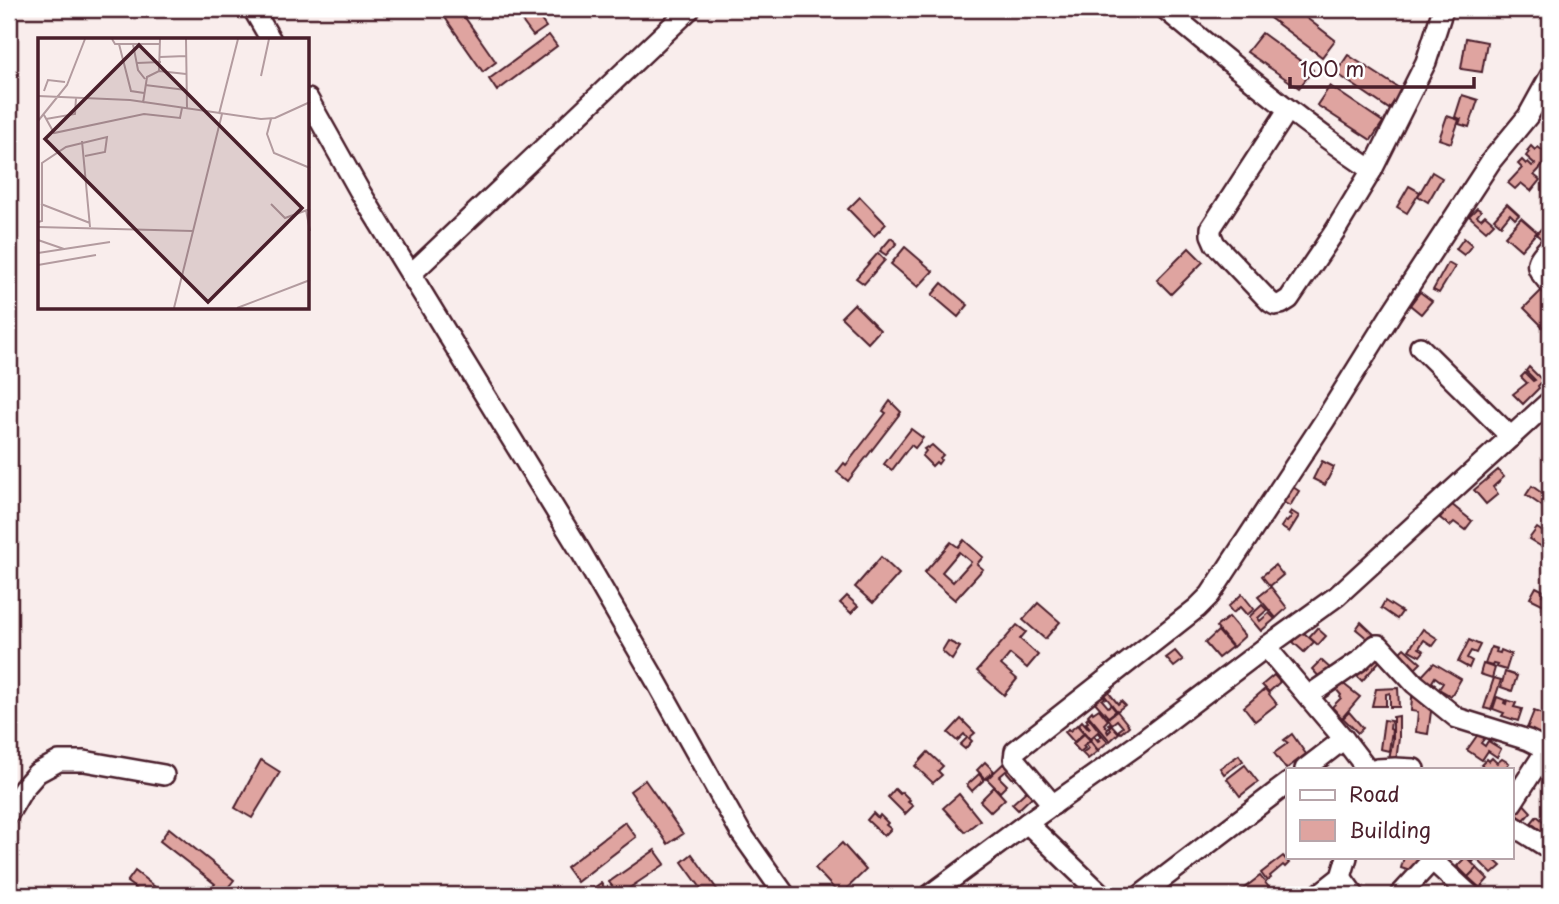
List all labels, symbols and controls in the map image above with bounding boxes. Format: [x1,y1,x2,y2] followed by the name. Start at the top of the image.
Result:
[38,38,310,310] inset map
[1290,46,1473,90] scale bar
[1300,52,1364,84] text: 100 m
[1286,768,1514,858] legend
[1349,777,1400,809] text: Road
[1349,813,1431,845] text: Building

